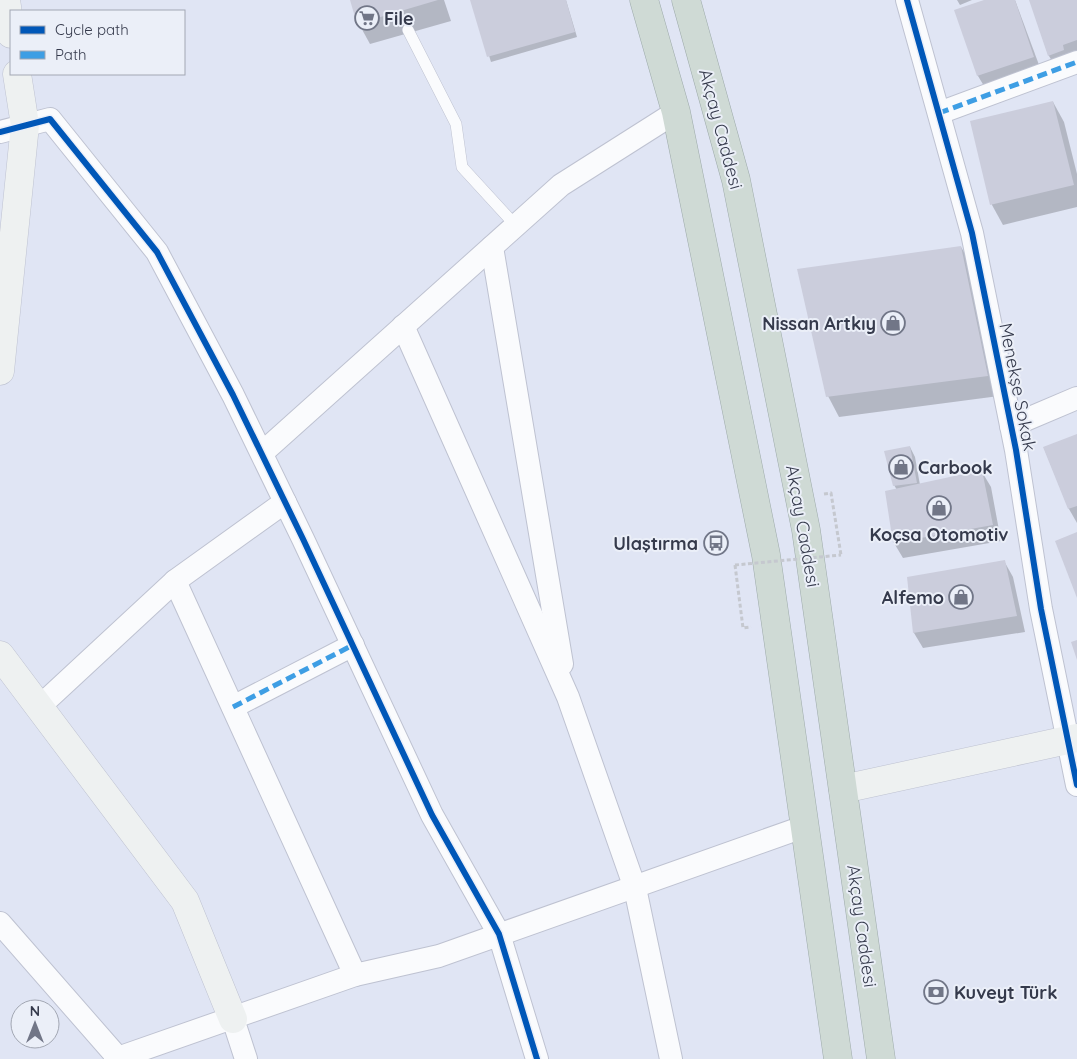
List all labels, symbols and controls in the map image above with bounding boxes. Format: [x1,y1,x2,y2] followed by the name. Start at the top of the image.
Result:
[354,5,380,31] supermarket icon: File
[384,7,414,30] place label: File
[10,10,185,75] legend
[55,20,129,39] text: Cycle path
[55,45,87,64] text: Path
[694,66,748,192] street label: Akçay Caddesi
[880,310,906,336] shop icon: Nissan Artkıy
[762,312,876,335] place label: Nissan Artkıy
[994,321,1042,453] street label: Menekşe Sokak
[888,454,914,480] shop icon: Carbook
[918,456,992,479] place label: Carbook
[781,463,825,589] street label: Akçay Caddesi
[926,495,952,521] shop icon: Koçsa Otomotiv
[870,523,1008,546] place label: Koçsa Otomotiv
[703,530,729,556] bus stop icon: Ulaştırma
[613,532,698,555] place label: Ulaştırma
[948,584,974,610] shop icon: Alfemo
[882,586,944,609] place label: Alfemo
[842,863,882,989] street label: Akçay Caddesi
[923,979,949,1005] bank icon: Kuveyt Türk
[954,981,1057,1004] place label: Kuveyt Türk
[10,999,60,1049] north arrow
[30,1002,40,1020] text: N

